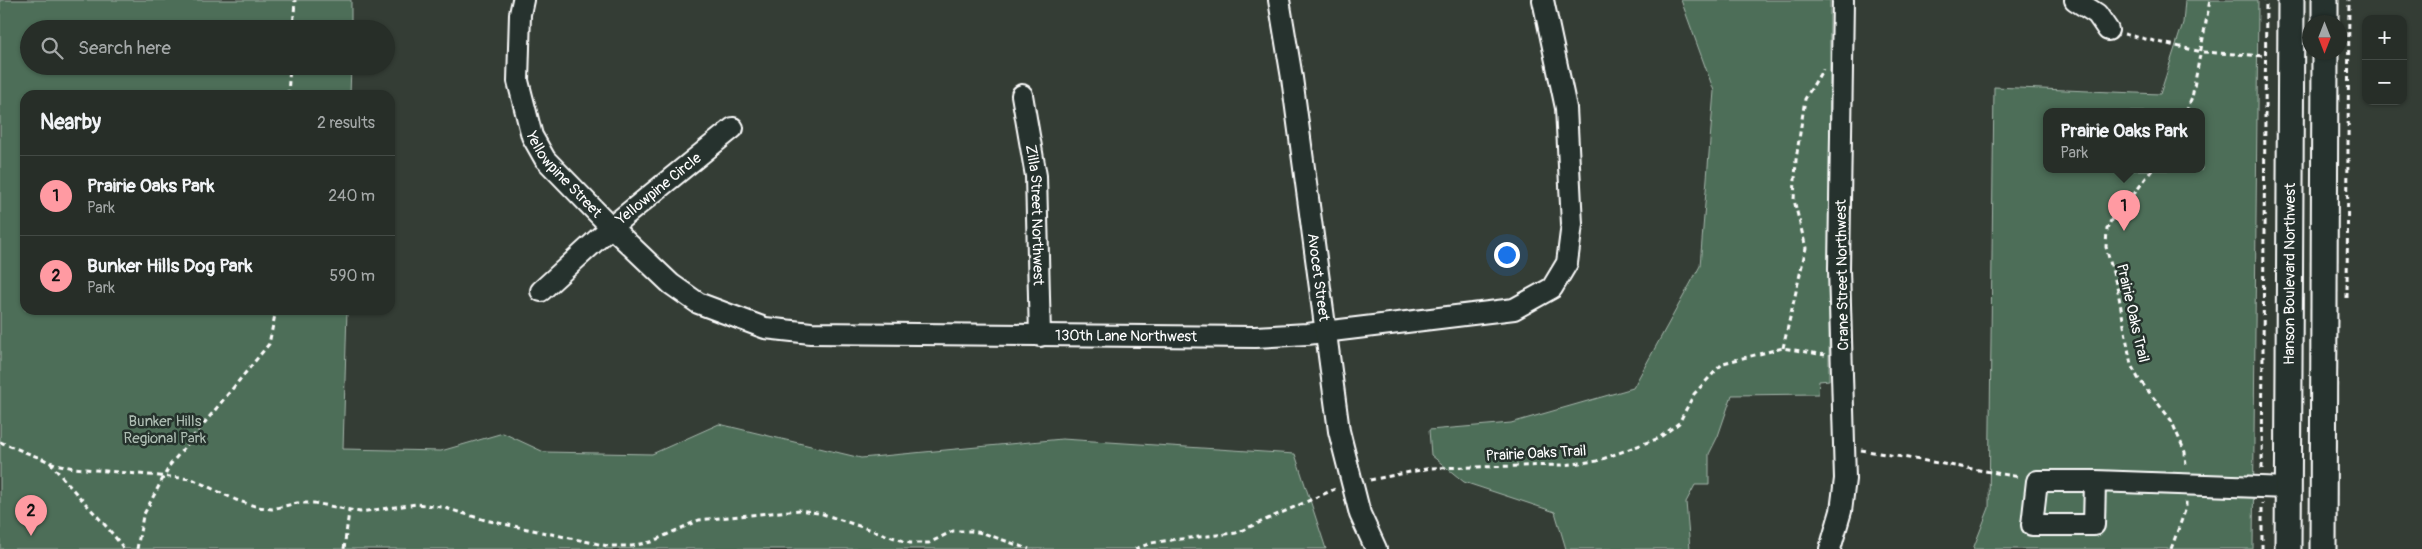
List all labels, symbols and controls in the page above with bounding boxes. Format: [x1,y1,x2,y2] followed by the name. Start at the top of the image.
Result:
[2302,15,2347,60] north arrow
[2362,15,2407,105] map controls
[2362,15,2407,60] button: +
[20,20,395,75] search box
[38,34,66,62] icon: search
[78,36,171,60] text: Search here
[2362,60,2407,105] button: −
[2043,108,2205,173] popup
[40,109,101,136] text: Nearby
[317,113,375,133] text: 2 results
[2060,119,2188,143] text: Prairie Oaks Park
[521,128,607,223] street label: Yellowpine Street
[1021,143,1048,287] street label: Zilla Street Northwest
[2060,143,2088,163] text: Park
[612,148,706,230] street label: Yellowpine Circle
[87,174,214,198] text: Prairie Oaks Park
[2280,182,2300,365] street label: Hanson Boulevard Northwest
[53,186,59,206] text: 1
[328,186,375,206] text: 240 m
[2108,190,2140,231] pin: 1
[87,198,115,218] text: Park
[1832,198,1853,351] street label: Crane Street Northwest
[1303,232,1333,323] street label: Avocet Street
[1494,242,1520,268] your location
[87,254,252,278] text: Bunker Hills Dog Park
[2112,262,2153,364] street label: Prairie Oaks Trail
[52,266,60,286] text: 2
[329,266,375,286] text: 590 m
[87,278,115,298] text: Park
[1055,326,1198,346] street label: 130th Lane Northwest
[124,412,207,448] park label: Bunker Hills Regional Park
[1485,441,1587,466] street label: Prairie Oaks Trail
[15,495,47,536] pin: 2

